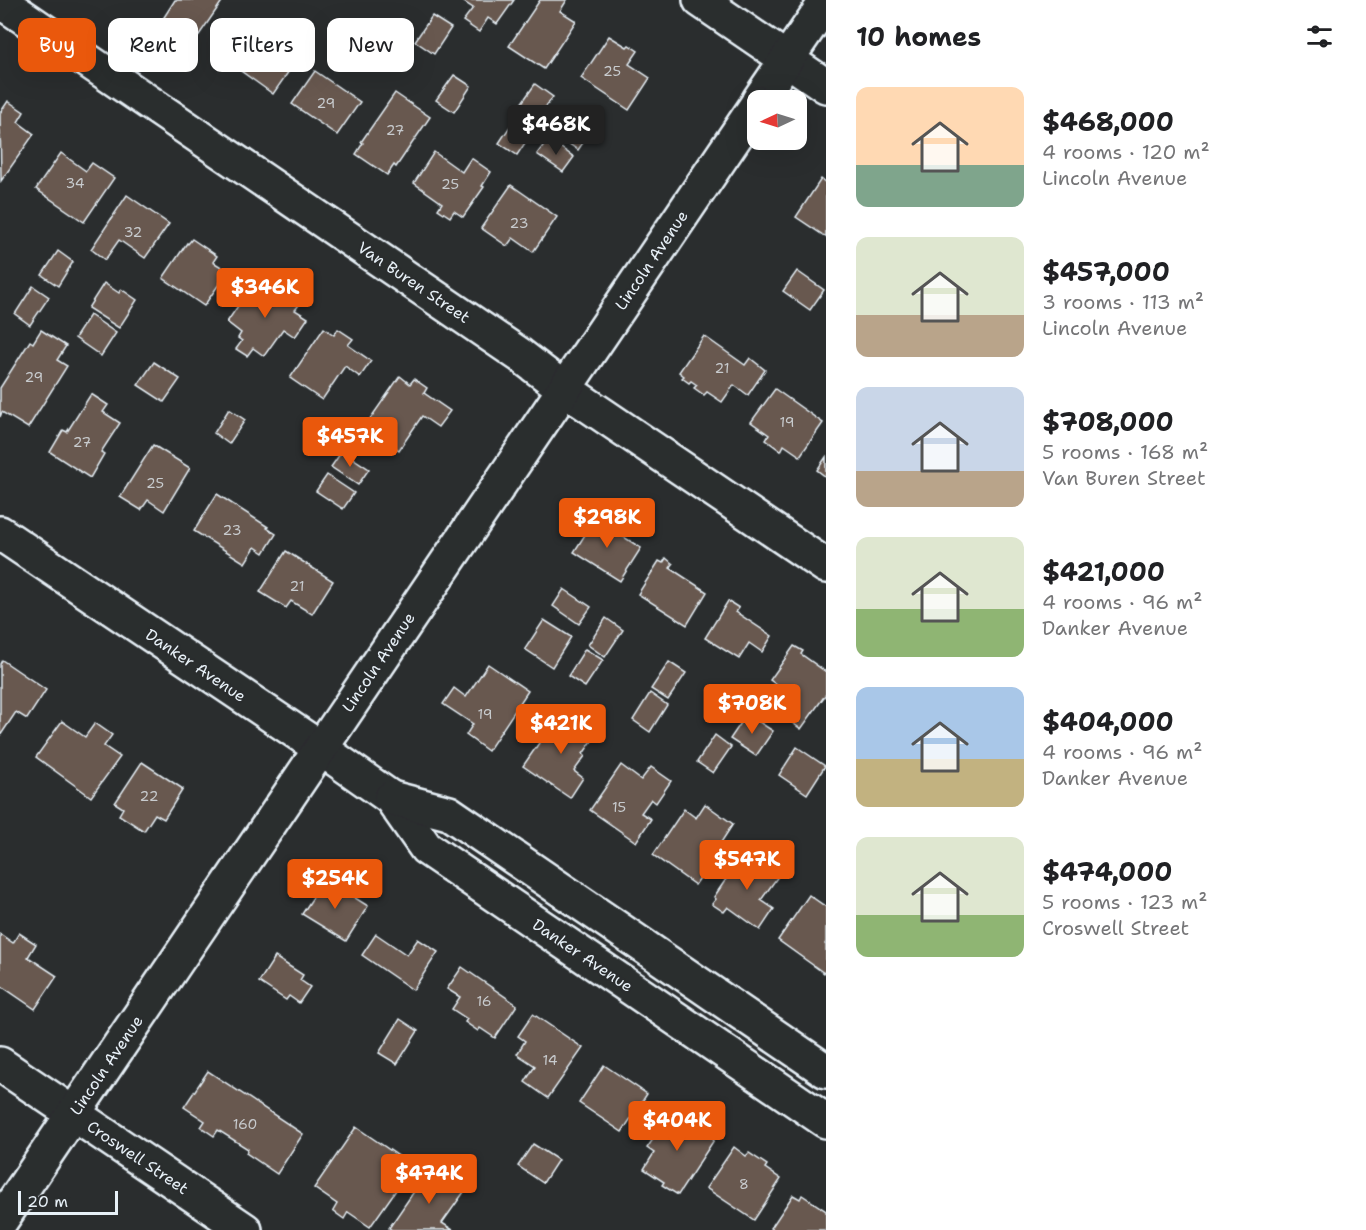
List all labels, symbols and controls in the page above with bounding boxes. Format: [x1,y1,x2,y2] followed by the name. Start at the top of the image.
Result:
[18,18,96,72] chip: Buy
[108,18,198,72] chip: Rent
[210,18,315,72] chip: Filters
[327,18,414,72] chip: New
[856,19,981,54] text: 10 homes
[1303,20,1336,53] icon: filters
[603,62,621,80] house number: 25
[747,90,807,150] north arrow
[747,90,807,150] map controls
[317,94,335,112] house number: 29
[1042,104,1174,139] text: $468,000
[514,105,598,156] pin: $468K
[522,111,590,137] text: $468K
[904,111,976,183] icon: home
[386,121,404,139] house number: 27
[1042,139,1210,165] text: 4 rooms · 120 m²
[1042,165,1187,191] text: Lincoln Avenue
[65,174,85,192] house number: 34
[441,175,459,193] house number: 25
[610,206,693,314] street label: Lincoln Avenue
[510,214,528,232] house number: 23
[124,223,142,241] house number: 32
[354,237,474,328] street label: Van Buren Street
[1042,254,1170,289] text: $457,000
[904,261,976,333] icon: home
[223,268,307,319] pin: $346K
[231,274,299,300] text: $346K
[1042,289,1204,315] text: 3 rooms · 113 m²
[1042,315,1187,341] text: Lincoln Avenue
[715,359,729,377] house number: 21
[25,368,43,386] house number: 29
[1042,404,1174,439] text: $708,000
[904,411,976,483] icon: home
[779,413,795,431] house number: 19
[308,417,392,468] pin: $457K
[317,423,383,449] text: $457K
[73,433,91,451] house number: 27
[1042,439,1208,465] text: 5 rooms · 168 m²
[1042,465,1206,491] text: Van Buren Street
[146,474,164,492] house number: 25
[565,498,649,549] pin: $298K
[573,504,641,530] text: $298K
[223,521,241,539] house number: 23
[1042,554,1165,589] text: $421,000
[904,561,976,633] icon: home
[290,577,304,595] house number: 21
[1042,589,1203,615] text: 4 rooms · 96 m²
[337,608,420,716] street label: Lincoln Avenue
[1042,615,1188,641] text: Danker Avenue
[141,624,250,707] street label: Danker Avenue
[710,684,794,735] pin: $708K
[718,690,786,716] text: $708K
[519,704,603,755] pin: $421K
[1042,704,1174,739] text: $404,000
[477,705,493,723] house number: 19
[530,710,592,736] text: $421K
[904,711,976,783] icon: home
[1042,739,1203,765] text: 4 rooms · 96 m²
[1042,765,1188,791] text: Danker Avenue
[140,787,158,805] house number: 22
[612,798,626,816] house number: 15
[705,840,789,891] pin: $547K
[713,846,781,872] text: $547K
[1042,854,1173,889] text: $474,000
[293,859,377,910] pin: $254K
[904,861,976,933] icon: home
[301,865,369,891] text: $254K
[1042,889,1208,915] text: 5 rooms · 123 m²
[528,914,637,997] street label: Danker Avenue
[1042,915,1189,941] text: Croswell Street
[476,992,492,1010] house number: 16
[65,1011,148,1119] street label: Lincoln Avenue
[542,1051,558,1069] house number: 14
[635,1101,719,1152] pin: $404K
[642,1107,712,1133] text: $404K
[233,1115,257,1133] house number: 160
[83,1116,192,1199] street label: Croswell Street
[387,1154,471,1205] pin: $474K
[395,1160,463,1186] text: $474K
[739,1175,749,1193] house number: 8
[18,1188,118,1216] scale bar
[27,1191,68,1212] text: 20 m

